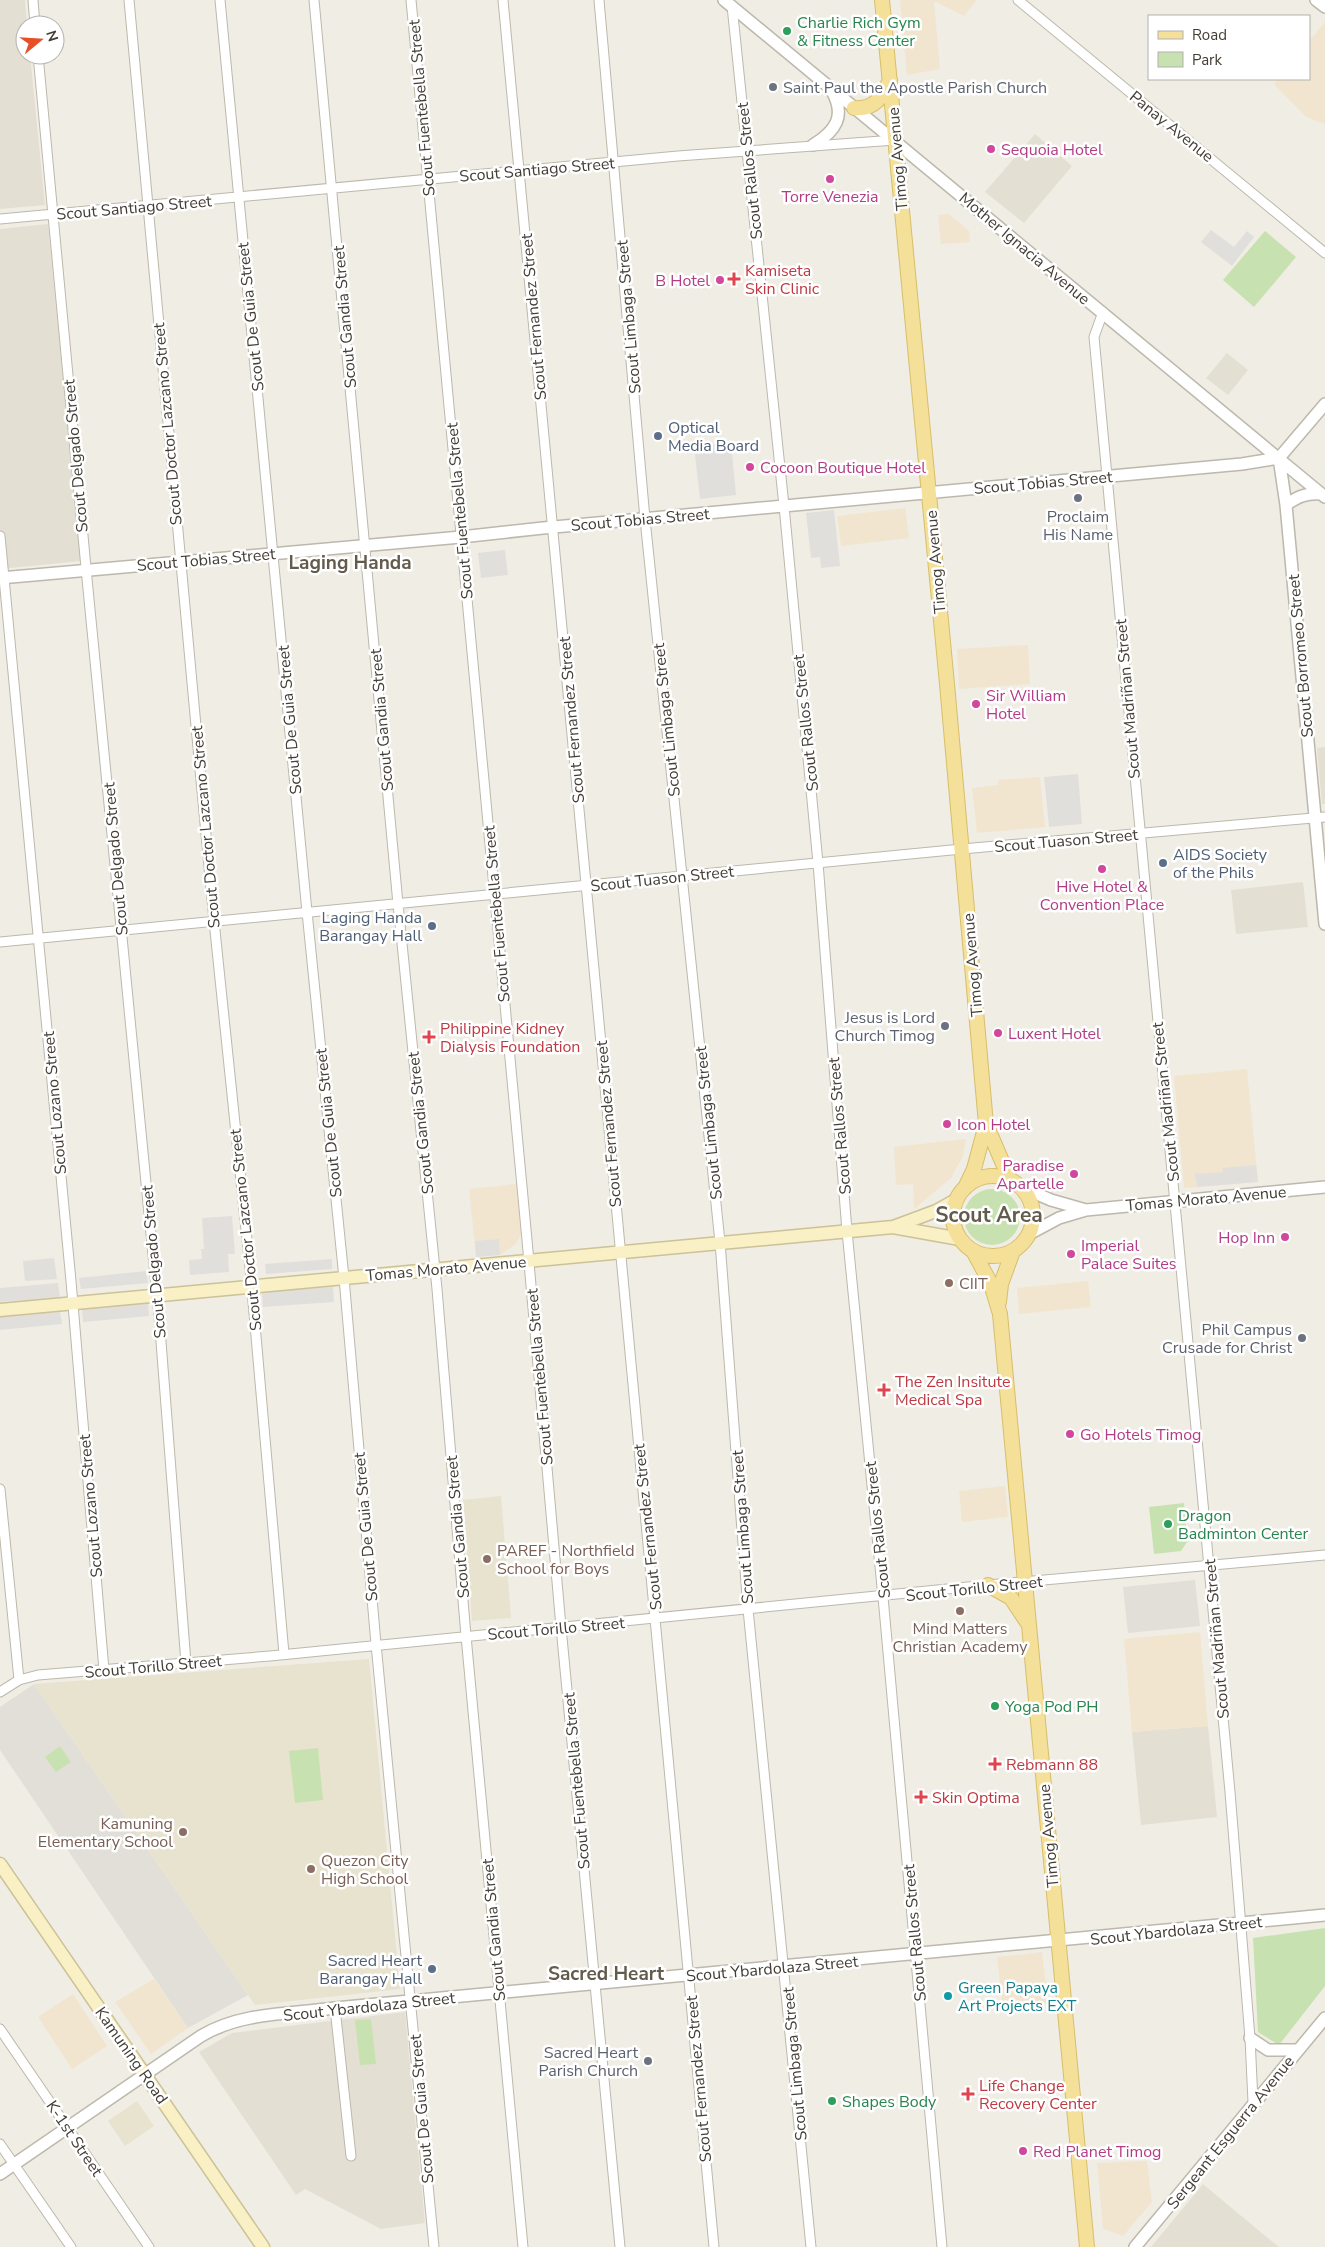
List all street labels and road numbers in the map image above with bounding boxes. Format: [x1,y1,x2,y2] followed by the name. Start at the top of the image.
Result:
[403,18,441,197] street label: Scout Fuentebella Street
[1125,86,1218,168] street label: Panay Avenue
[732,101,768,240] street label: Scout Rallos Street
[883,106,913,212] street label: Timog Avenue
[458,152,616,188] street label: Scout Santiago Street
[954,187,1095,310] street label: Mother Ignacia Avenue
[55,190,213,226] street label: Scout Santiago Street
[516,232,552,401] street label: Scout Fernandez Street
[611,239,647,395] street label: Scout Limbaga Street
[232,241,270,392] street label: Scout De Guia Street
[328,244,362,389] street label: Scout Gandia Street
[148,321,188,526] street label: Scout Doctor Lazcano Street
[58,378,94,533] street label: Scout Delgado Street
[441,421,479,600] street label: Scout Fuentebella Street
[973,466,1114,500] street label: Scout Tobias Street
[570,503,711,537] street label: Scout Tobias Street
[921,509,951,615] street label: Timog Avenue
[136,543,277,577] street label: Scout Tobias Street
[1283,573,1319,738] street label: Scout Borromeo Street
[1110,618,1146,780] street label: Scout Madriñan Street
[554,635,590,804] street label: Scout Fernandez Street
[648,642,686,798] street label: Scout Limbaga Street
[272,644,307,795] street label: Scout De Guia Street
[365,647,399,792] street label: Scout Gandia Street
[788,653,824,792] street label: Scout Rallos Street
[186,724,226,929] street label: Scout Doctor Lazcano Street
[98,781,134,936] street label: Scout Delgado Street
[478,824,516,1003] street label: Scout Fuentebella Street
[993,824,1139,858] street label: Scout Tuason Street
[589,860,735,897] street label: Scout Tuason Street
[958,912,988,1018] street label: Timog Avenue
[1147,1021,1185,1183] street label: Scout Madriñan Street
[38,1030,72,1175] street label: Scout Lozano Street
[591,1039,627,1208] street label: Scout Fernandez Street
[690,1045,728,1201] street label: Scout Limbaga Street
[310,1047,348,1198] street label: Scout De Guia Street
[403,1050,439,1195] street label: Scout Gandia Street
[823,1056,857,1195] street label: Scout Rallos Street
[224,1127,268,1332] street label: Scout Doctor Lazcano Street
[1125,1181,1287,1217] street label: Tomas Morato Avenue
[136,1184,172,1339] street label: Scout Delgado Street
[365,1251,527,1287] street label: Tomas Morato Avenue
[521,1287,559,1466] street label: Scout Fuentebella Street
[74,1433,108,1578] street label: Scout Lozano Street
[628,1442,668,1611] street label: Scout Fernandez Street
[727,1449,759,1605] street label: Scout Limbaga Street
[348,1451,383,1602] street label: Scout De Guia Street
[441,1454,475,1599] street label: Scout Gandia Street
[860,1460,896,1599] street label: Scout Rallos Street
[1199,1558,1235,1720] street label: Scout Madriñan Street
[905,1571,1044,1607] street label: Scout Torillo Street
[487,1612,626,1646] street label: Scout Torillo Street
[84,1650,223,1684] street label: Scout Torillo Street
[558,1691,596,1870] street label: Scout Fuentebella Street
[1034,1783,1064,1889] street label: Timog Avenue
[477,1857,511,2002] street label: Scout Gandia Street
[898,1863,932,2002] street label: Scout Rallos Street
[1089,1911,1264,1951] street label: Scout Ybardolaza Street
[685,1950,859,1987] street label: Scout Ybardolaza Street
[777,1986,813,2142] street label: Scout Limbaga Street
[282,1987,457,2027] street label: Scout Ybardolaza Street
[681,1994,717,2163] street label: Scout Fernandez Street
[90,2003,173,2108] street label: Kamuning Road
[404,2033,439,2184] street label: Scout De Guia Street
[1162,2051,1300,2214] street label: Sergeant Esguerra Avenue
[41,2096,108,2181] street label: K-1st Street

